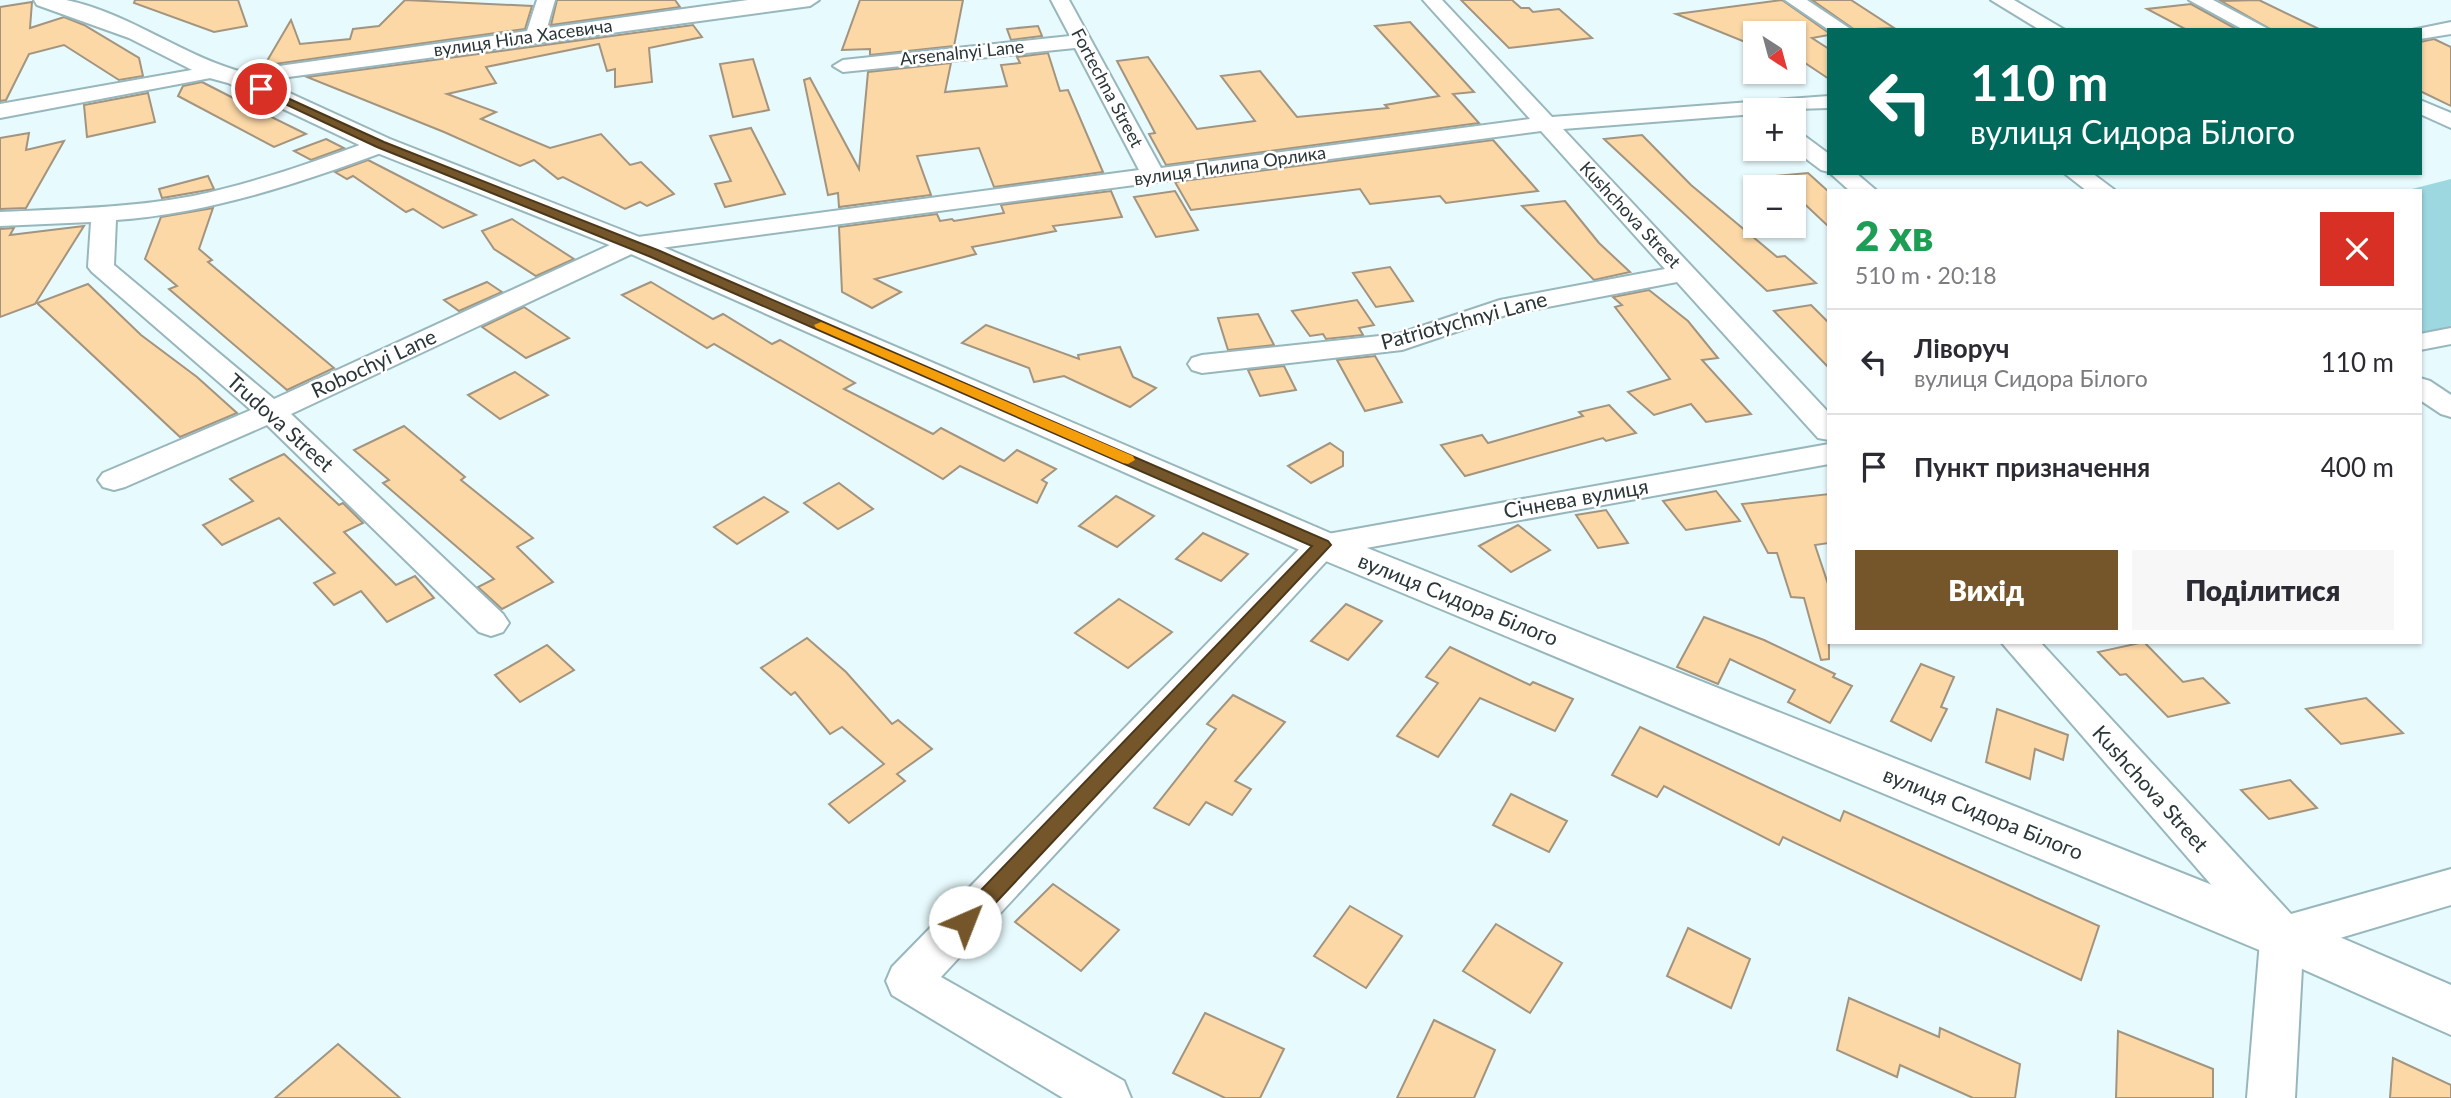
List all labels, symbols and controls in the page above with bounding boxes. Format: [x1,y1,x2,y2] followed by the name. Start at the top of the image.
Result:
[432,14,614,60] street label: вулиця Ніла Хасевича
[1743,21,1806,84] north arrow
[1743,21,1806,238] map controls
[1067,24,1149,151] street label: Fortechna Street
[899,35,1025,69] street label: Arsenalnyi Lane
[1970,53,2108,111] text: 110 m
[1855,56,1946,147] icon: left
[231,59,291,119] pin
[242,70,280,108] icon: arrive
[1743,98,1806,161] button: +
[1970,112,2295,151] text: вулиця Сидора Білого
[1132,141,1327,189] street label: вулиця Пилипа Орлика
[1576,156,1686,273] street label: Kushchova Street
[1743,175,1806,238] button: −
[1855,210,1933,260] text: 2 хв
[2320,212,2394,286] button: close
[1855,261,1997,289] text: 510 m · 20:18
[1378,285,1549,354] street label: Patriotychnyi Lane
[307,323,440,402] street label: Robochyi Lane
[1914,332,2010,364] text: Ліворуч
[1855,343,1893,381] icon: left
[2321,346,2394,378] text: 110 m
[1914,364,2148,392] text: вулиця Сидора Білого
[223,368,340,476] street label: Trudova Street
[1855,448,1893,486] icon: arrive
[1914,451,2150,483] text: Пункт призначення
[2321,451,2394,483] text: 400 m
[1501,472,1650,523] street label: Січнева вулиця
[1355,547,1562,650] street label: вулиця Сидора Білого
[1855,550,2118,630] button: Вихід
[2132,550,2394,630] button: Поділитися
[2088,720,2215,857] street label: Kushchova Street
[1880,761,2087,864] street label: вулиця Сидора Білого
[928,885,1002,959] position arrow

